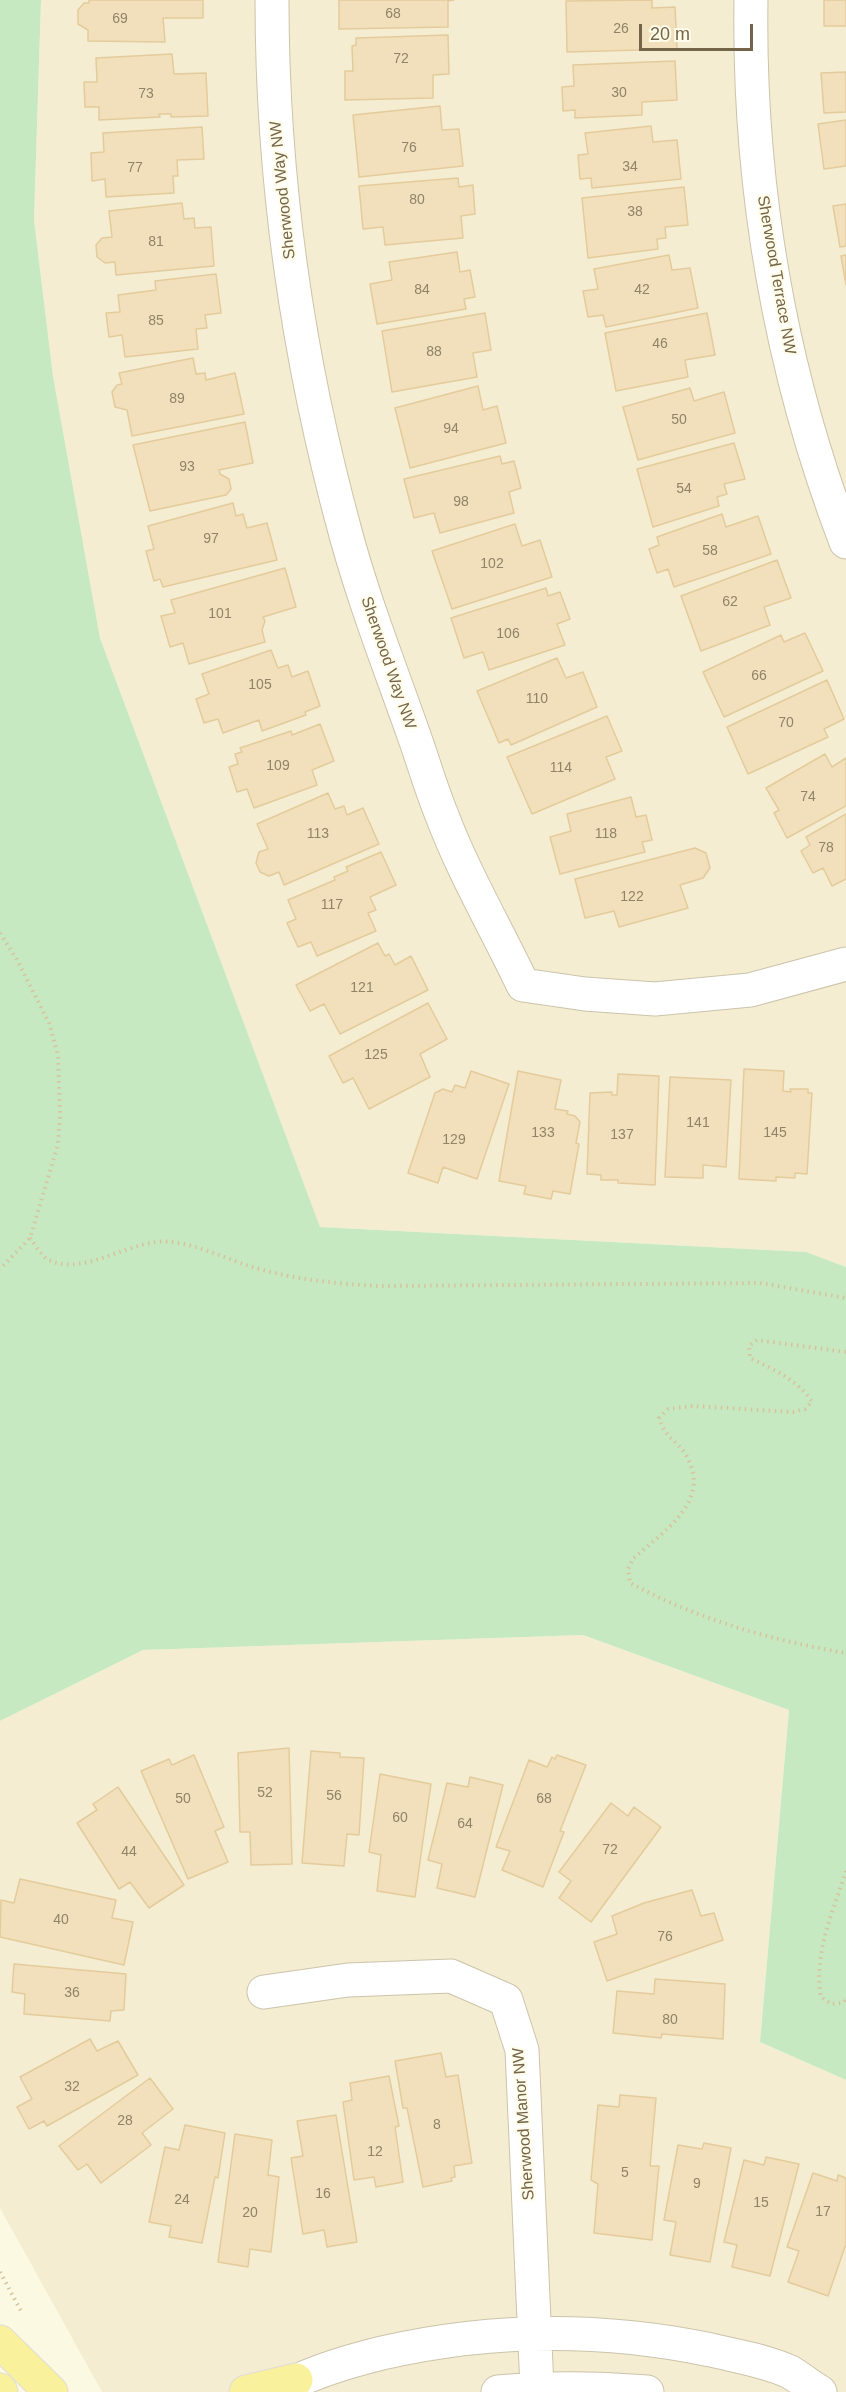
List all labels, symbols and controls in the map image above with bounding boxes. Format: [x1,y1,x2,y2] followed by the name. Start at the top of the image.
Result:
[385,6,401,22] house number: 68
[112,11,128,27] house number: 69
[642,12,756,50] scale bar
[613,21,629,37] house number: 26
[650,24,690,44] text: 20 m
[393,51,409,67] house number: 72
[611,85,627,101] house number: 30
[138,86,154,102] house number: 73
[266,120,300,260] street label: Sherwood Way NW
[401,140,417,156] house number: 76
[622,159,638,175] house number: 34
[127,160,143,176] house number: 77
[409,192,425,208] house number: 80
[753,194,799,356] street label: Sherwood Terrace NW
[627,204,643,220] house number: 38
[148,234,164,250] house number: 81
[414,282,430,298] house number: 84
[634,282,650,298] house number: 42
[148,313,164,329] house number: 85
[652,336,668,352] house number: 46
[426,344,442,360] house number: 88
[169,391,185,407] house number: 89
[671,412,687,428] house number: 50
[443,421,459,437] house number: 94
[179,459,195,475] house number: 93
[676,481,692,497] house number: 54
[453,494,469,510] house number: 98
[203,531,219,547] house number: 97
[702,543,718,559] house number: 58
[480,556,504,572] house number: 102
[356,594,420,732] street label: Sherwood Way NW
[722,594,738,610] house number: 62
[208,606,232,622] house number: 101
[496,626,520,642] house number: 106
[751,668,767,684] house number: 66
[248,677,272,693] house number: 105
[526,691,548,707] house number: 110
[778,715,794,731] house number: 70
[266,758,290,774] house number: 109
[550,760,572,776] house number: 114
[800,789,816,805] house number: 74
[307,826,329,842] house number: 113
[595,826,617,842] house number: 118
[818,840,834,856] house number: 78
[620,889,644,905] house number: 122
[321,897,343,913] house number: 117
[350,980,374,996] house number: 121
[364,1047,388,1063] house number: 125
[686,1115,710,1131] house number: 141
[531,1125,555,1141] house number: 133
[763,1125,787,1141] house number: 145
[610,1127,634,1143] house number: 137
[442,1132,466,1148] house number: 129
[257,1785,273,1801] house number: 52
[326,1788,342,1804] house number: 56
[175,1791,191,1807] house number: 50
[536,1791,552,1807] house number: 68
[392,1810,408,1826] house number: 60
[457,1816,473,1832] house number: 64
[602,1842,618,1858] house number: 72
[121,1844,137,1860] house number: 44
[53,1912,69,1928] house number: 40
[657,1929,673,1945] house number: 76
[64,1985,80,2001] house number: 36
[662,2012,678,2028] house number: 80
[509,2047,539,2201] street label: Sherwood Manor NW
[64,2079,80,2095] house number: 32
[117,2113,133,2129] house number: 28
[433,2117,441,2133] house number: 8
[367,2144,383,2160] house number: 12
[621,2165,629,2181] house number: 5
[693,2176,701,2192] house number: 9
[315,2186,331,2202] house number: 16
[174,2192,190,2208] house number: 24
[753,2195,769,2211] house number: 15
[815,2204,831,2220] house number: 17
[242,2205,258,2221] house number: 20

